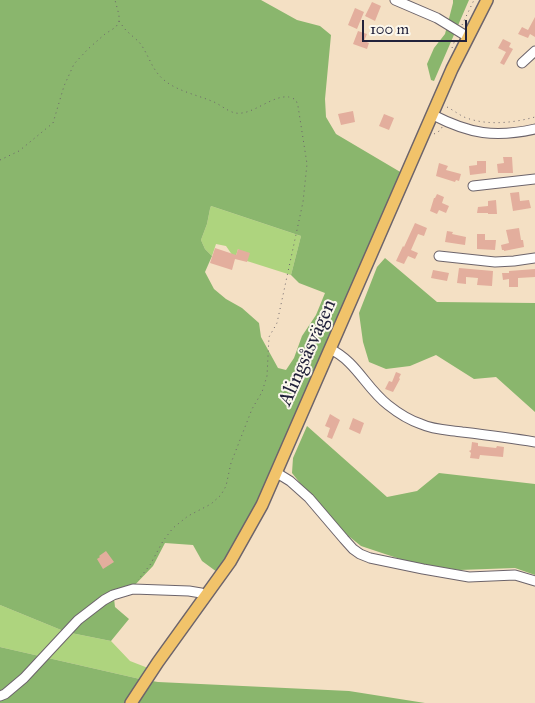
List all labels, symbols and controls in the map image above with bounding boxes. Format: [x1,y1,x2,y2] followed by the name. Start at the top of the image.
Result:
[365,10,470,42] scale bar
[370,20,409,38] text: 100 m
[274,296,342,410] street label: Alingsåsvägen

